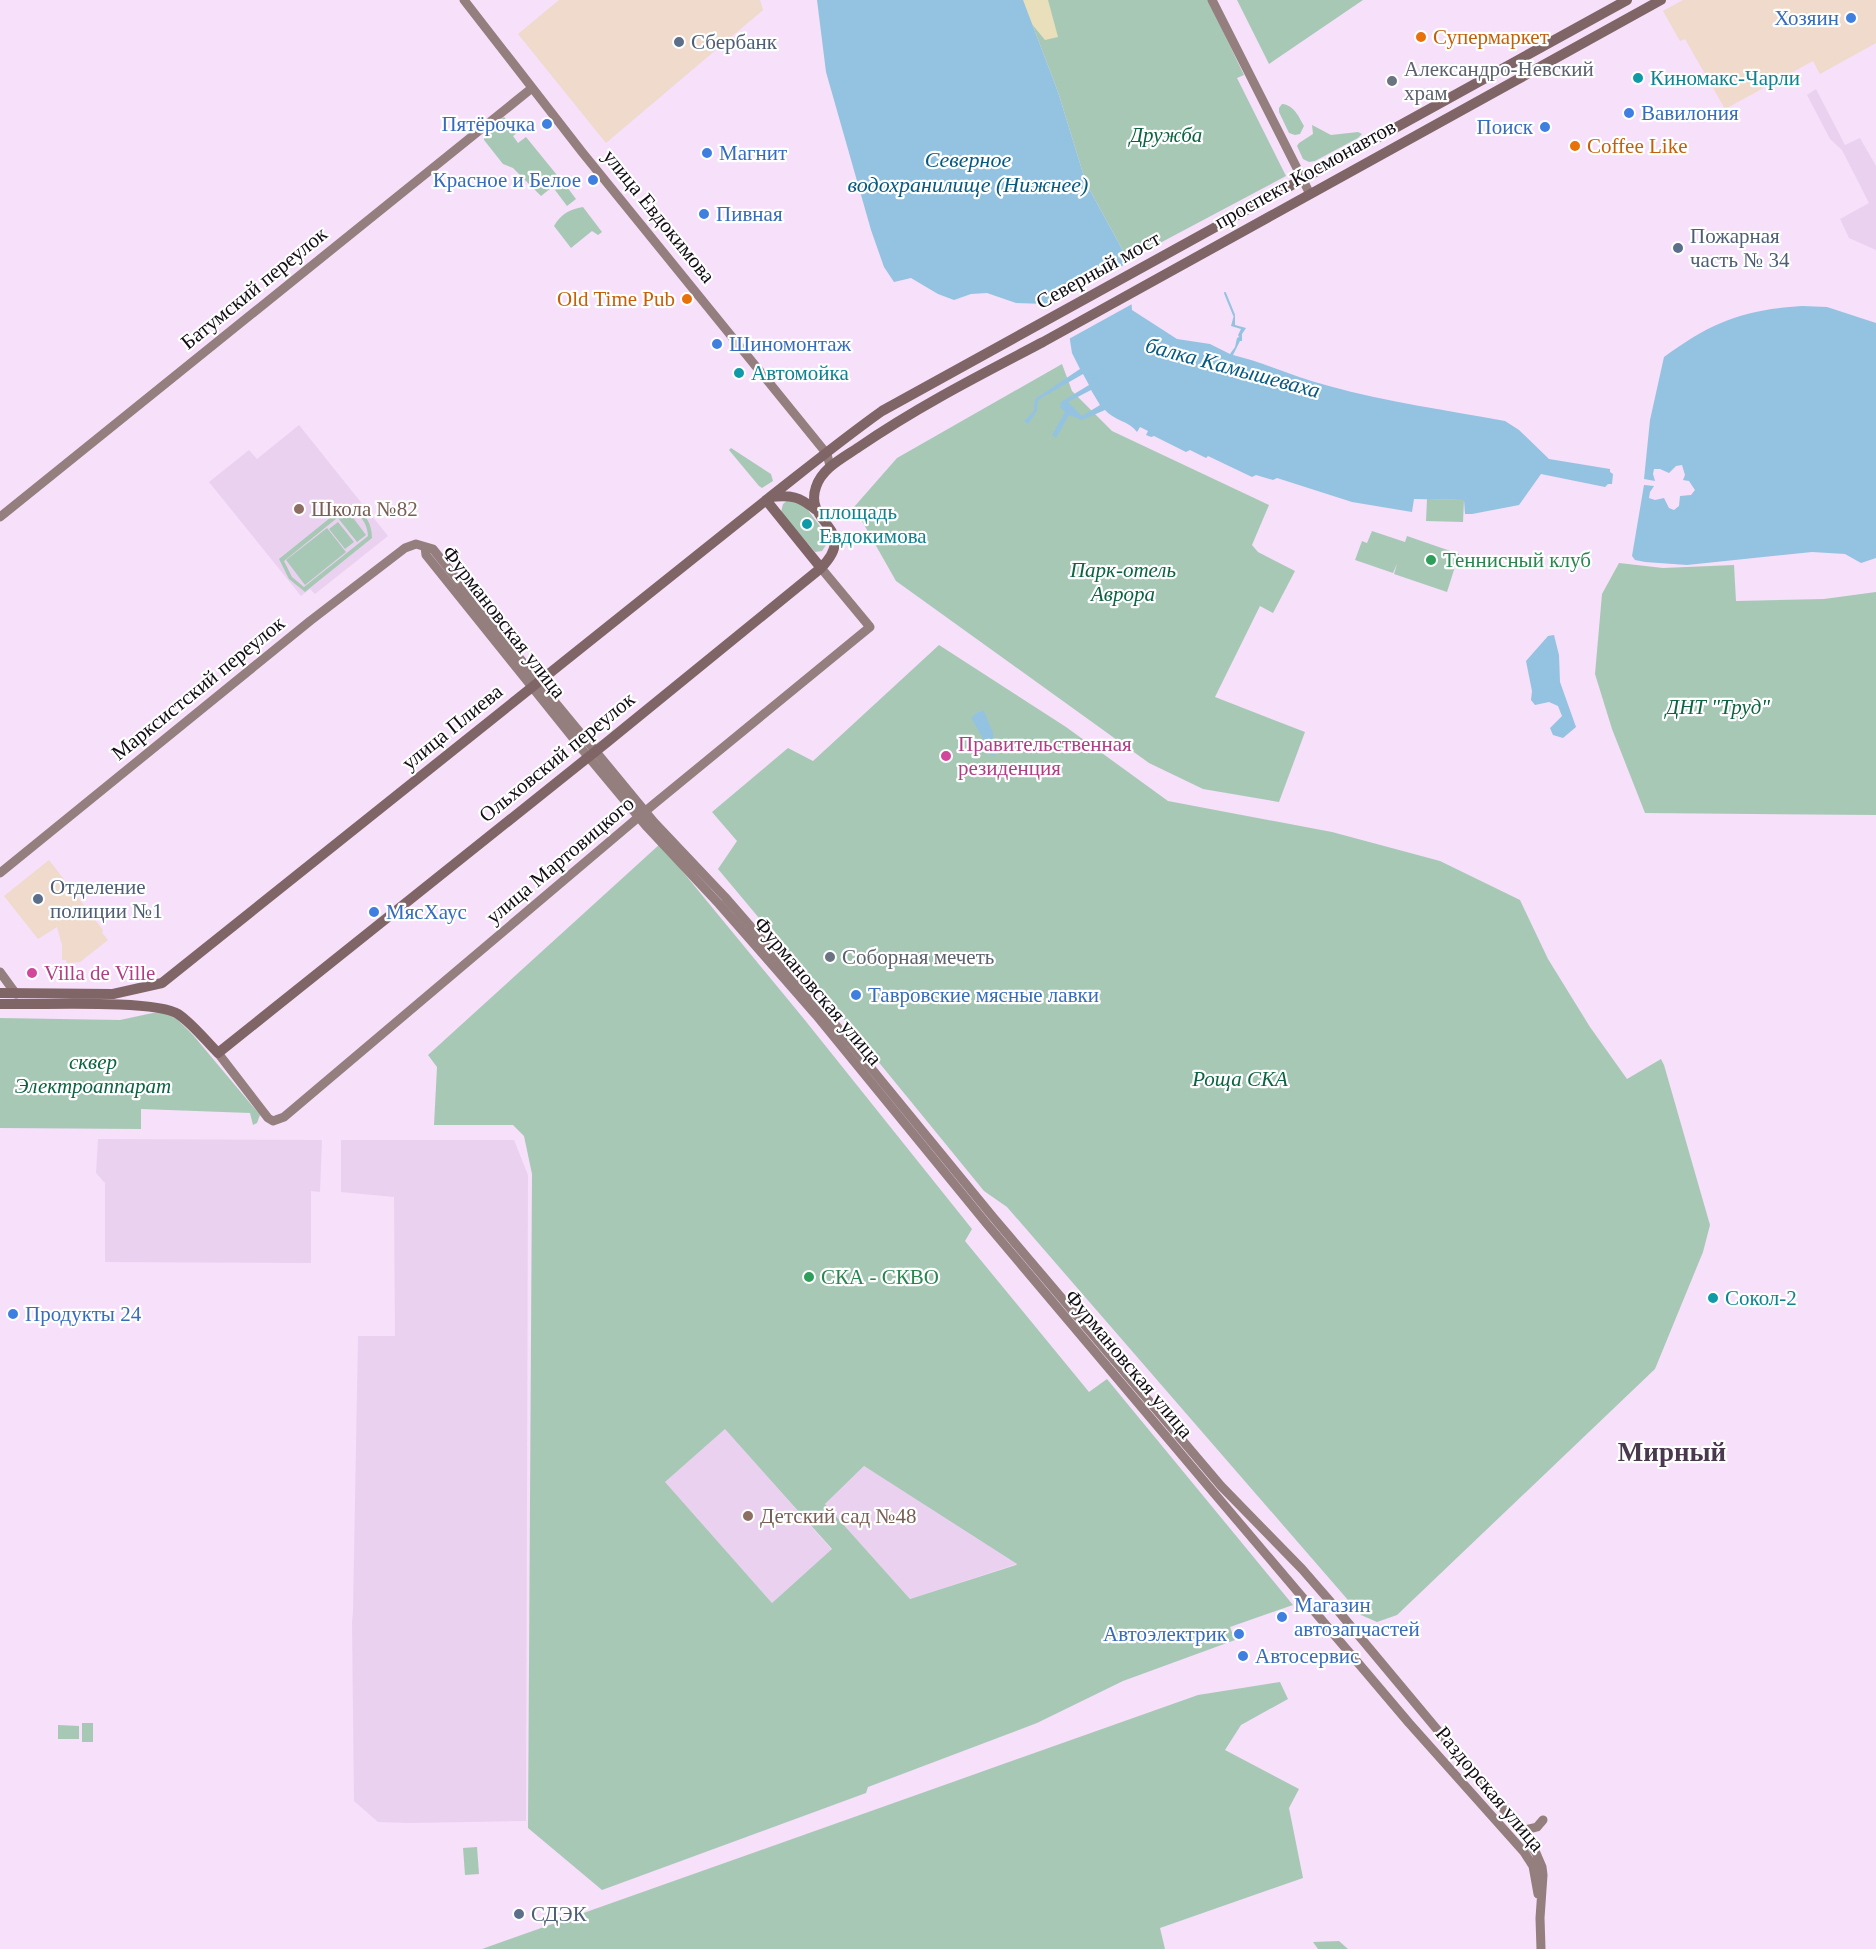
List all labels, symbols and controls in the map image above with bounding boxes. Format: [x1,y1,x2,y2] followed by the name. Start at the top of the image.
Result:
[1774,6,1839,30] place label: Хозяин
[1844,11,1858,25] marker: Хозяин
[1433,25,1549,49] place label: Супермаркет
[691,30,778,54] place label: Сбербанк
[1414,30,1428,44] marker: Супермаркет
[672,35,686,49] marker: Сбербанк
[1404,57,1594,105] place label: Александро-Невский храм
[1650,66,1800,90] place label: Киномакс-Чарли
[1631,71,1645,85] marker: Киномакс-Чарли
[1385,74,1399,88] marker: Александро-Невский храм
[1641,101,1739,125] place label: Вавилония
[1622,106,1636,120] marker: Вавилония
[441,112,536,136] place label: Пятёрочка
[1210,114,1400,234] street label: проспект Космонавтов
[1477,115,1534,139] place label: Поиск
[540,117,554,131] marker: Пятёрочка
[1538,120,1552,134] marker: Поиск
[1128,123,1202,147] park label: Дружба
[1587,134,1688,158] place label: Coffee Like
[1568,139,1582,153] marker: Coffee Like
[719,141,787,165] place label: Магнит
[598,144,721,288] street label: улица Евдокимова
[700,146,714,160] marker: Магнит
[848,147,1088,197] water label: Северное водохранилище (Нижнее)
[433,168,581,192] place label: Красное и Белое
[586,173,600,187] marker: Красное и Белое
[716,202,783,226] place label: Пивная
[697,207,711,221] marker: Пивная
[176,221,333,354] street label: Батумский переулок
[1690,224,1790,272] place label: Пожарная часть № 34
[1032,226,1164,314] street label: Северный мост
[1671,241,1685,255] marker: Пожарная часть № 34
[557,287,675,311] place label: Old Time Pub
[680,292,694,306] marker: Old Time Pub
[729,332,852,356] place label: Шиномонтаж
[1143,332,1323,403] water label: балка Камышеваха
[710,337,724,351] marker: Шиномонтаж
[751,361,849,385] place label: Автомойка
[732,366,746,380] marker: Автомойка
[311,497,418,521] place label: Школа №82
[819,500,927,548] place label: площадь Евдокимова
[292,502,306,516] marker: Школа №82
[800,517,814,531] marker: площадь Евдокимова
[437,541,571,703] street label: Фурмановская улица
[1443,548,1591,572] place label: Теннисный клуб
[1424,553,1438,567] marker: Теннисный клуб
[1069,558,1176,606] park label: Парк-отель Аврора
[107,610,290,765] street label: Марксистский переулок
[397,679,508,775] street label: улица Плиева
[474,686,640,827] street label: Ольховский переулок
[1664,695,1770,719] park label: ДНТ "Труд"
[958,732,1132,780] place label: Правительственная резиденция
[939,749,953,763] marker: Правительственная резиденция
[481,791,639,929] street label: улица Мартовицкого
[50,875,163,923] place label: Отделение полиции №1
[31,892,45,906] marker: Отделение полиции №1
[386,900,467,924] place label: МясХаус
[367,905,381,919] marker: МясХаус
[749,912,888,1071] street label: Фурмановская улица
[842,945,994,969] place label: Соборная мечеть
[823,950,837,964] marker: Соборная мечеть
[44,961,155,985] place label: Villa de Ville
[25,966,39,980] marker: Villa de Ville
[868,983,1099,1007] place label: Тавровские мясные лавки
[849,988,863,1002] marker: Тавровские мясные лавки
[15,1050,171,1098] park label: cквер Электроаппарат
[1191,1067,1288,1091] park label: Роща СКА
[821,1265,939,1289] place label: СКА - СКВО
[802,1270,816,1284] marker: СКА - СКВО
[1060,1285,1199,1444] street label: Фурмановская улица
[1725,1286,1797,1310] place label: Сокол-2
[1706,1291,1720,1305] marker: Сокол-2
[25,1302,142,1326] place label: Продукты 24
[6,1307,20,1321] marker: Продукты 24
[1618,1437,1726,1467] district label: Мирный
[760,1504,916,1528] place label: Детский сад №48
[741,1509,755,1523] marker: Детский сад №48
[1294,1593,1420,1641] place label: Магазин автозапчастей
[1275,1610,1289,1624] marker: Магазин автозапчастей
[1103,1622,1228,1646] place label: Автоэлектрик
[1232,1627,1246,1641] marker: Автоэлектрик
[1255,1644,1359,1668] place label: Автосервис
[1236,1649,1250,1663] marker: Автосервис
[1431,1722,1550,1857] street label: Раздорская улица
[531,1902,588,1926] place label: СДЭК
[512,1907,526,1921] marker: СДЭК

